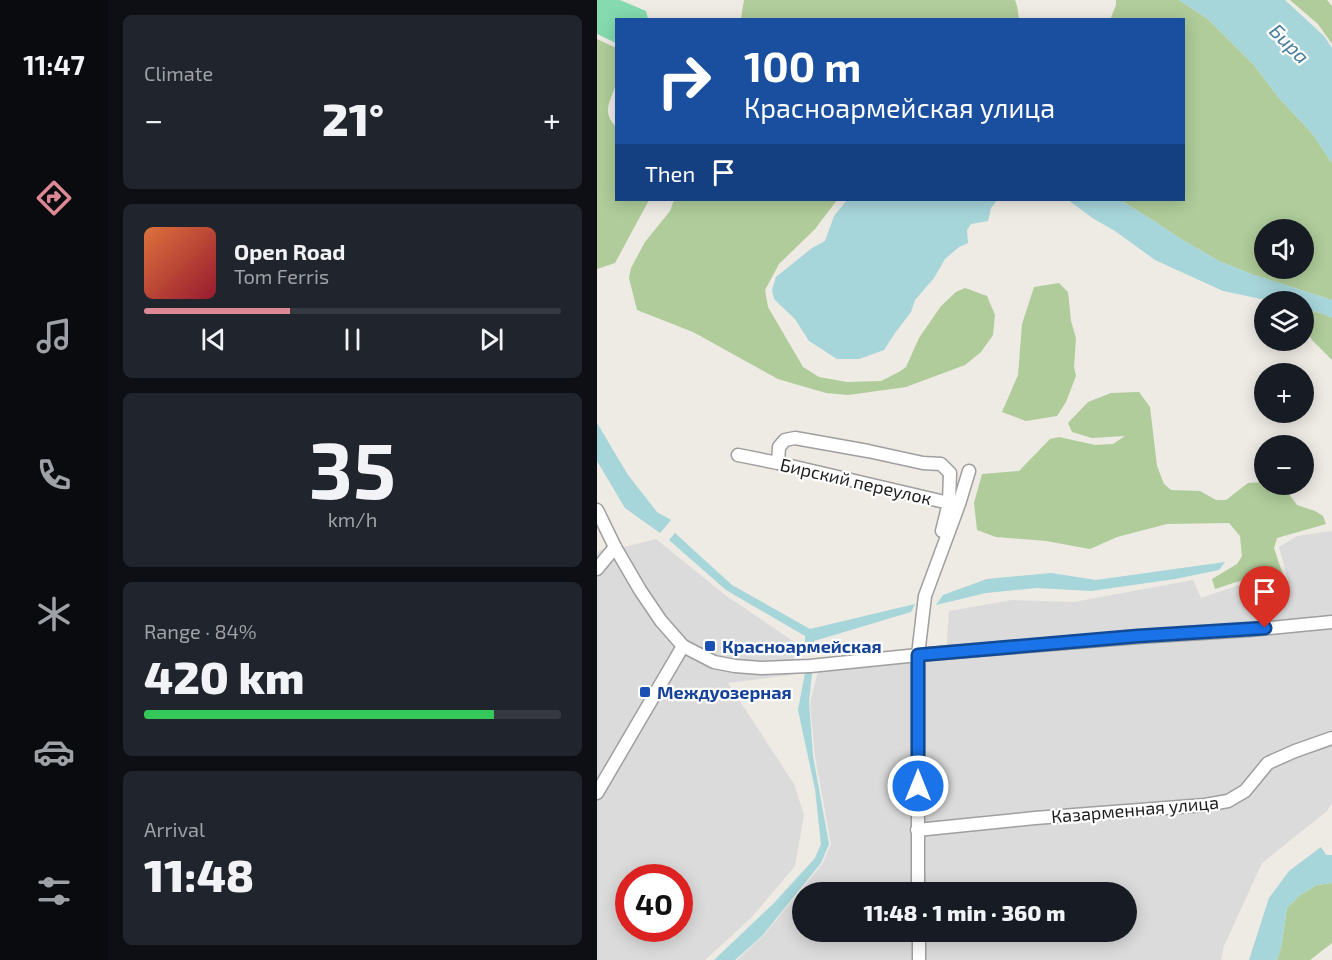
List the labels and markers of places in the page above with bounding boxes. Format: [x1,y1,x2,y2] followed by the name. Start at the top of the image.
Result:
[1239,566,1290,628] pin
[722,635,882,657] place label: Красноармейская
[703,639,717,653] marker: Красноармейская
[657,681,792,703] place label: Междуозерная
[638,685,652,699] marker: Междуозерная

